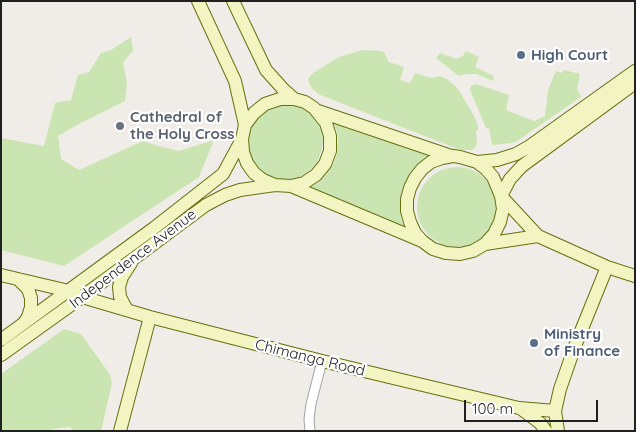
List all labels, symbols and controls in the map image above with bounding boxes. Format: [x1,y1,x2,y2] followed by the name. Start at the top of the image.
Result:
[531,46,608,64] place label: High Court
[515,49,527,61] marker: High Court
[130,108,234,143] place label: Cathedral of the Holy Cross
[114,120,126,132] marker: Cathedral of the Holy Cross
[66,205,200,313] street label: Independence Avenue
[544,325,620,360] place label: Ministry of Finance
[253,336,367,380] street label: Chimanga Road
[528,337,540,349] marker: Ministry of Finance
[466,390,600,422] scale bar
[472,399,513,418] text: 100 m

